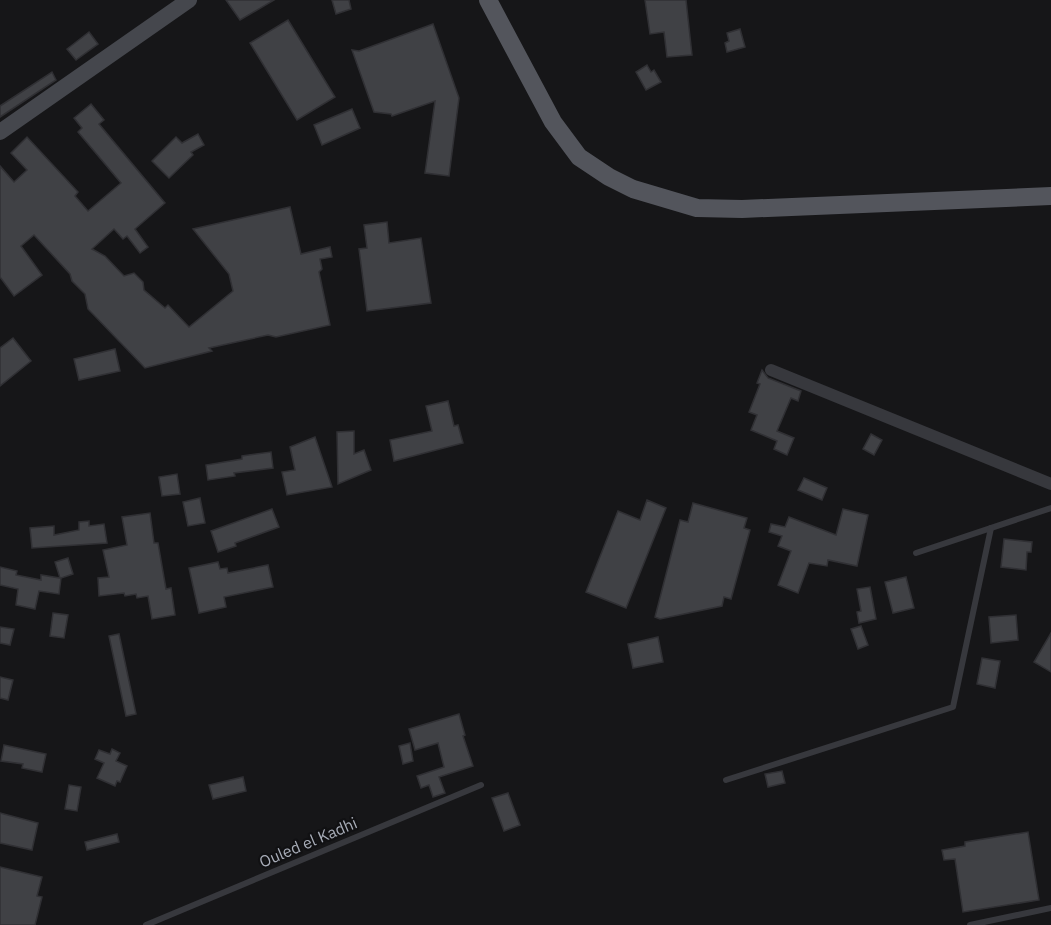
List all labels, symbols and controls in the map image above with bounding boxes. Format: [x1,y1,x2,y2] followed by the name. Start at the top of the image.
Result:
[256,812,360,872] street label: Ouled el Kadhi

